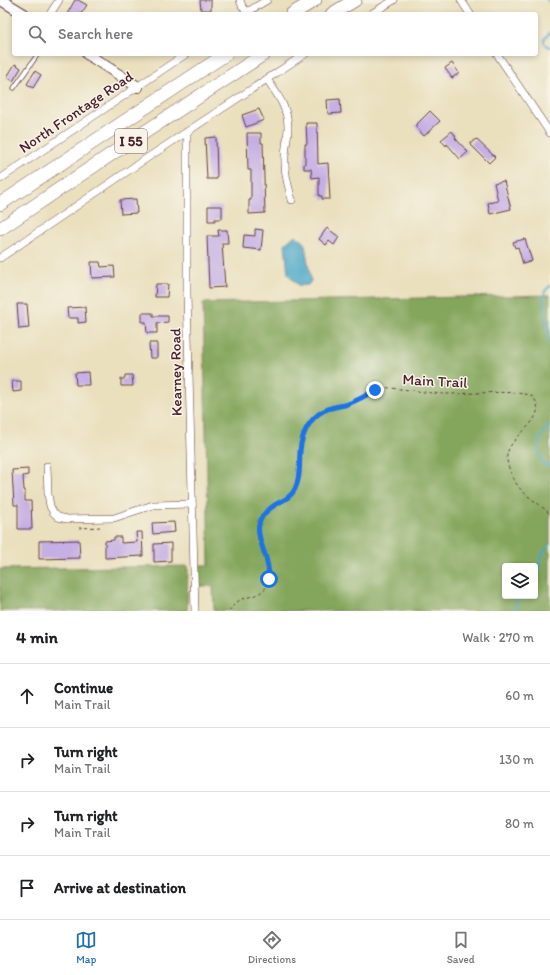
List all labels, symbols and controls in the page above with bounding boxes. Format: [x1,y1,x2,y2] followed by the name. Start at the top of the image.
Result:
[12,12,538,56] search box
[26,23,48,45] icon: search
[58,25,133,43] text: Search here
[16,67,136,157] street label: North Frontage Road
[115,129,147,153] road number: I 55
[166,327,186,416] street label: Kearney Road
[402,370,469,392] street label: Main Trail
[366,381,384,399] route end
[502,563,538,599] map controls
[502,563,538,599] button: layers
[260,570,278,588] route start
[16,627,58,647] text: 4 min
[462,630,534,645] text: Walk · 270 m
[54,679,113,697] text: Continue
[16,685,38,707] icon: ahead
[505,688,534,703] text: 60 m
[54,697,111,712] text: Main Trail
[54,743,118,761] text: Turn right
[16,749,38,771] icon: right
[499,752,534,767] text: 130 m
[54,761,111,776] text: Main Trail
[54,807,118,825] text: Turn right
[16,813,38,835] icon: right
[505,816,534,831] text: 80 m
[54,825,111,840] text: Main Trail
[16,877,38,899] icon: arrive
[54,879,186,897] text: Arrive at destination
[75,929,97,966] tab: Map
[248,929,296,966] tab: Directions
[447,929,475,966] tab: Saved

